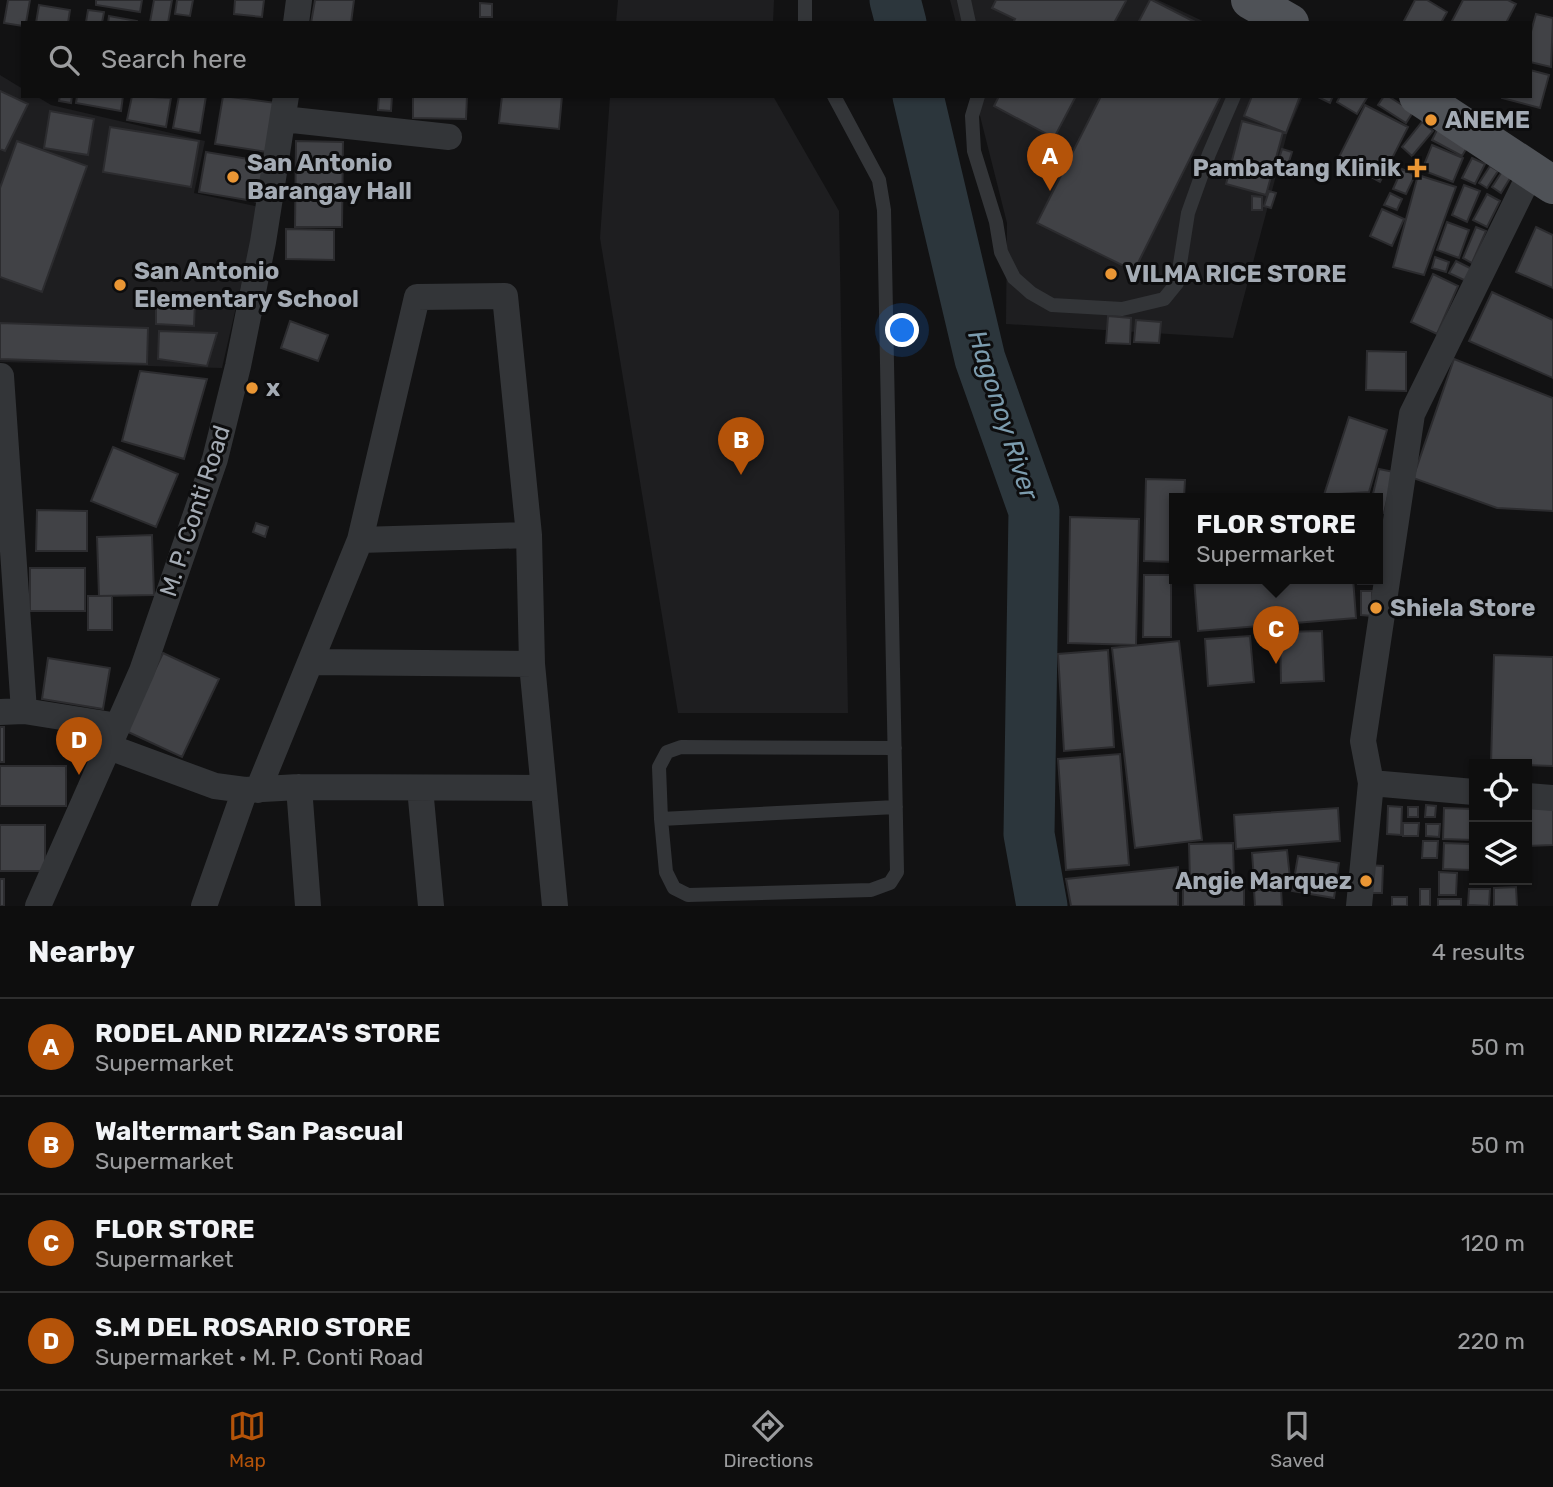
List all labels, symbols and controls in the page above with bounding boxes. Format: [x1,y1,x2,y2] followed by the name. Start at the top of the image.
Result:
[21,21,1532,98] search box
[45,41,83,79] icon: search
[101,44,247,75] text: Search here
[1445,106,1530,134] place label: ANEME
[1423,112,1439,128] marker: ANEME
[1027,133,1073,191] pin: A
[247,149,412,205] place label: San Antonio Barangay Hall
[1193,154,1401,182] place label: Pambatang Klinik
[1407,158,1427,178] marker: Pambatang Klinik
[225,169,241,185] marker: San Antonio Barangay Hall
[134,257,359,313] place label: San Antonio Elementary School
[1125,260,1347,288] place label: VILMA RICE STORE
[1103,266,1119,282] marker: VILMA RICE STORE
[112,277,128,293] marker: San Antonio Elementary School
[885,313,919,347] your location
[961,326,1045,505] water label: Hagonoy River
[266,374,280,402] place label: x
[244,380,260,396] marker: x
[718,417,764,475] pin: B
[154,422,236,600] street label: M. P. Conti Road
[1169,493,1383,584] popup
[1196,509,1356,540] text: FLOR STORE
[1196,540,1335,568] text: Supermarket
[1390,594,1536,622] place label: Shiela Store
[1368,600,1384,616] marker: Shiela Store
[1253,606,1299,664] pin: C
[56,717,102,775] pin: D
[1469,759,1532,885] map controls
[1469,759,1532,822] button: locate
[1469,822,1532,885] button: layers
[1175,867,1352,895] place label: Angie Marquez
[1358,873,1374,889] marker: Angie Marquez
[28,934,135,970] text: Nearby
[1432,938,1525,966] text: 4 results
[95,1018,440,1049] text: RODEL AND RIZZA'S STORE
[43,1033,59,1061] text: A
[1471,1033,1525,1061] text: 50 m
[95,1049,233,1077] text: Supermarket
[95,1116,404,1147] text: Waltermart San Pascual
[43,1131,59,1159] text: B
[1471,1131,1525,1159] text: 50 m
[95,1147,233,1175] text: Supermarket
[95,1214,255,1245] text: FLOR STORE
[43,1229,59,1257] text: C
[1461,1229,1525,1257] text: 120 m
[95,1245,233,1273] text: Supermarket
[95,1312,411,1343] text: S.M DEL ROSARIO STORE
[43,1327,59,1355] text: D
[1457,1327,1525,1355] text: 220 m
[95,1343,423,1371] text: Supermarket · M. P. Conti Road
[228,1407,266,1472] tab: Map
[723,1407,813,1472] tab: Directions
[1270,1407,1325,1472] tab: Saved

